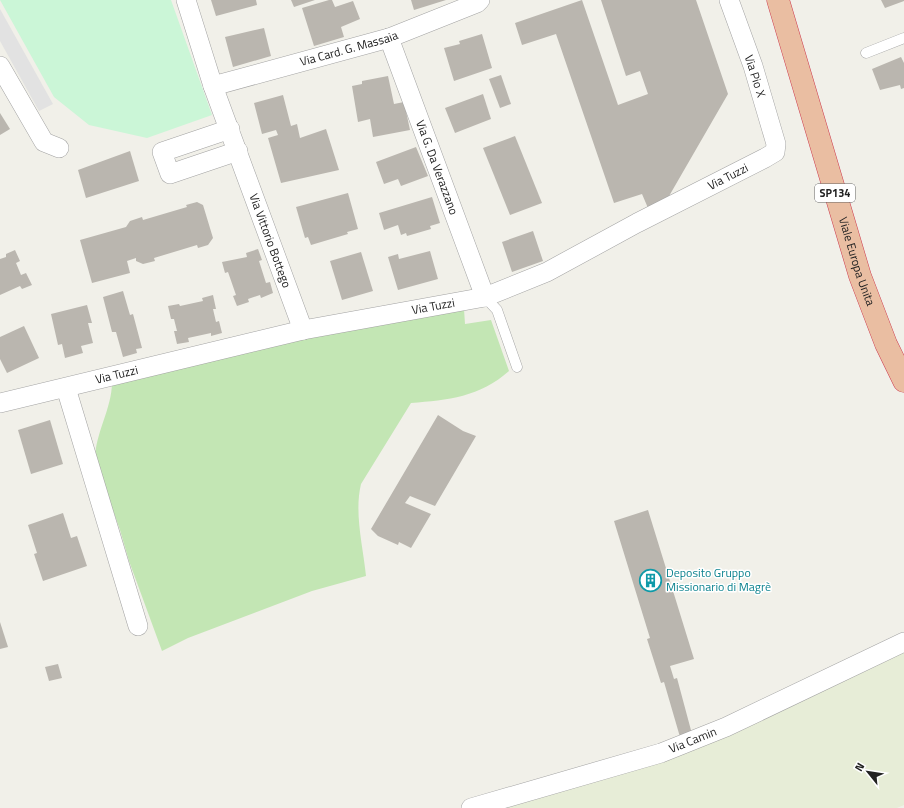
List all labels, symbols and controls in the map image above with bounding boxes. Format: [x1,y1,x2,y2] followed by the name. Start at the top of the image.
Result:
[298,25,401,71] street label: Via Card. G. Massaia
[740,52,771,100] street label: Via Pio X
[411,117,464,217] street label: Via G. Da Verazzano
[704,158,751,195] street label: Via Tuzzi
[815,184,855,202] road number: SP134
[244,191,297,290] street label: Via Vittorio Bottego
[834,215,881,308] street label: Viale Europa Unita
[410,293,456,319] street label: Via Tuzzi
[93,360,140,389] street label: Via Tuzzi
[666,563,771,596] place label: Deposito Gruppo Missionario di Magrè
[638,567,664,593] building icon: Deposito Gruppo Missionario di Magrè
[666,722,719,758] street label: Via Camin
[848,752,888,792] north arrow
[851,760,868,774] text: N

